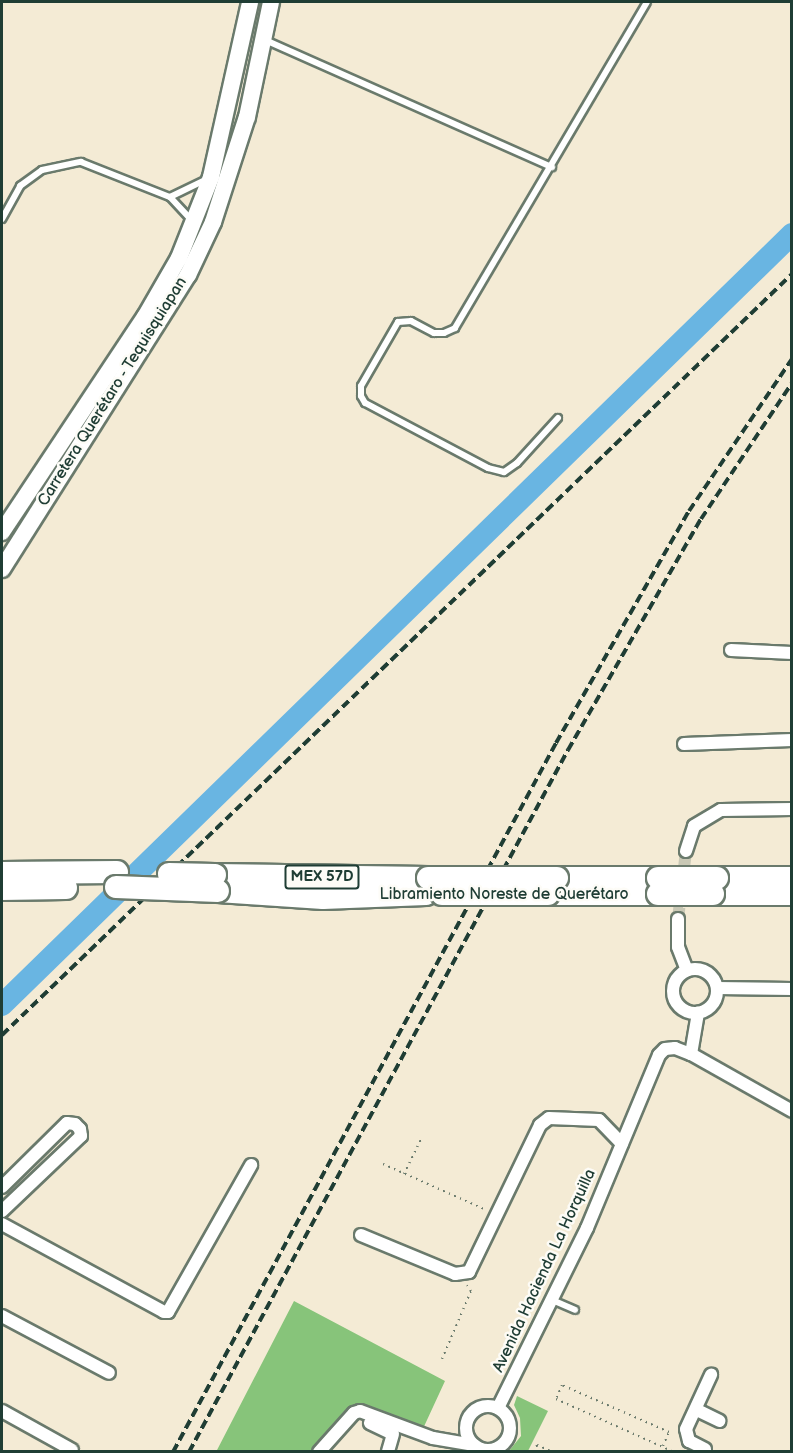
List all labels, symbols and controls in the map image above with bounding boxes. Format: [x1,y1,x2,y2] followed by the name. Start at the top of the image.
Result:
[34,273,192,511] street label: Carretera Querétaro - Tequisquiapan
[284,865,360,889] road number: MEX 57D
[380,885,628,905] street label: Libramiento Noreste de Querétaro
[489,1166,601,1376] street label: Avenida Hacienda La Horquilla

